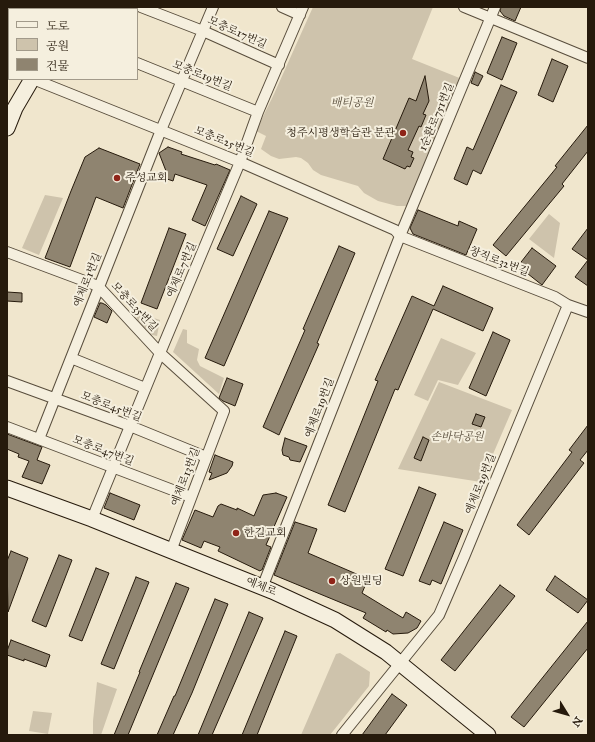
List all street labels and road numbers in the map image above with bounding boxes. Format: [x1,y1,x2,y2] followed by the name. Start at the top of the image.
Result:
[205,14,269,52] street label: 모충로17번길
[170,58,234,94] street label: 모충로19번길
[417,81,457,153] street label: 1순환로751번길
[192,124,256,160] street label: 모충로25번길
[164,240,200,300] street label: 예체로7번길
[467,245,531,279] street label: 창직로32번길
[71,251,105,309] street label: 예체로1번길
[108,280,160,334] street label: 모충로35번길
[302,376,338,440] street label: 예체로19번길
[79,389,143,425] street label: 모충로45번길
[70,433,136,469] street label: 모충로47번길
[169,446,203,508] street label: 예체로13번길
[463,452,499,516] street label: 예체로29번길
[244,575,278,599] street label: 예체로

